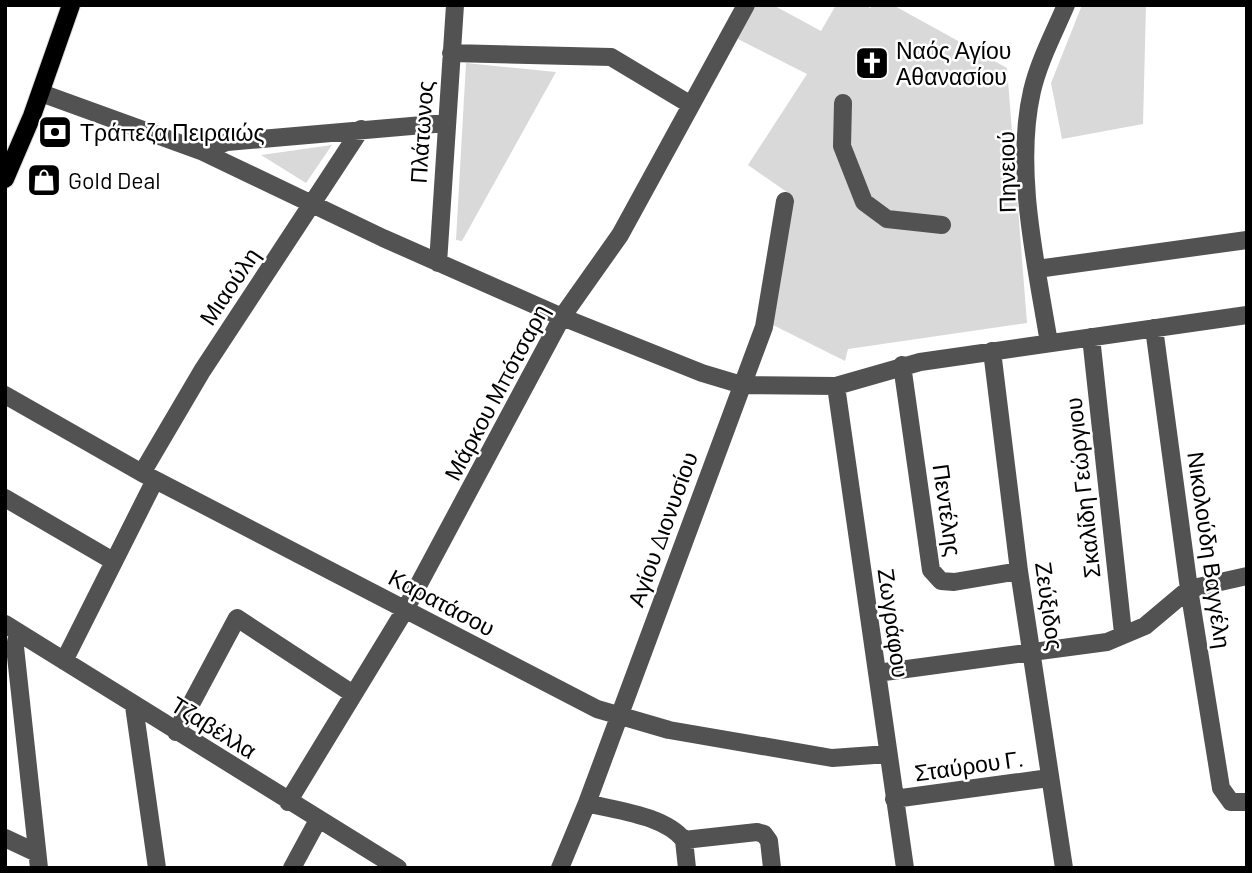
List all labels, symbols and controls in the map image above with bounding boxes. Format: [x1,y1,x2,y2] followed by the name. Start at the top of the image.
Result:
[896,36,1011,90] place label: Ναός Αγίου Αθανασίου
[853,44,891,82] church icon: Ναός Αγίου Αθανασίου
[403,80,439,184] street label: Πλάτωνος
[36,113,74,151] bank icon: Τράπεζα Πειραιώς
[80,118,265,146] place label: Τράπεζα Πειραιώς
[991,131,1021,213] street label: Πηνειού
[25,161,63,199] shop icon: Gold Deal
[68,166,160,194] place label: Gold Deal
[193,242,265,330] street label: Μιαούλη
[438,299,554,485] street label: Μάρκου Μπότσαρη
[1059,396,1105,580] street label: Σκαλίδη Γεώργιου
[621,448,703,610] street label: Αγίου Διονυσίου
[1182,450,1238,650] street label: Νικολούδη Βαγγέλη
[928,462,968,558] street label: Πεντέλης
[1030,560,1070,652] street label: Ζεύξιδος
[384,562,500,642] street label: Καρατάσου
[872,567,916,679] street label: Ζωγράφου
[166,690,262,764] street label: Τζαβέλλα
[913,743,1025,787] street label: Σταύρου Γ.

